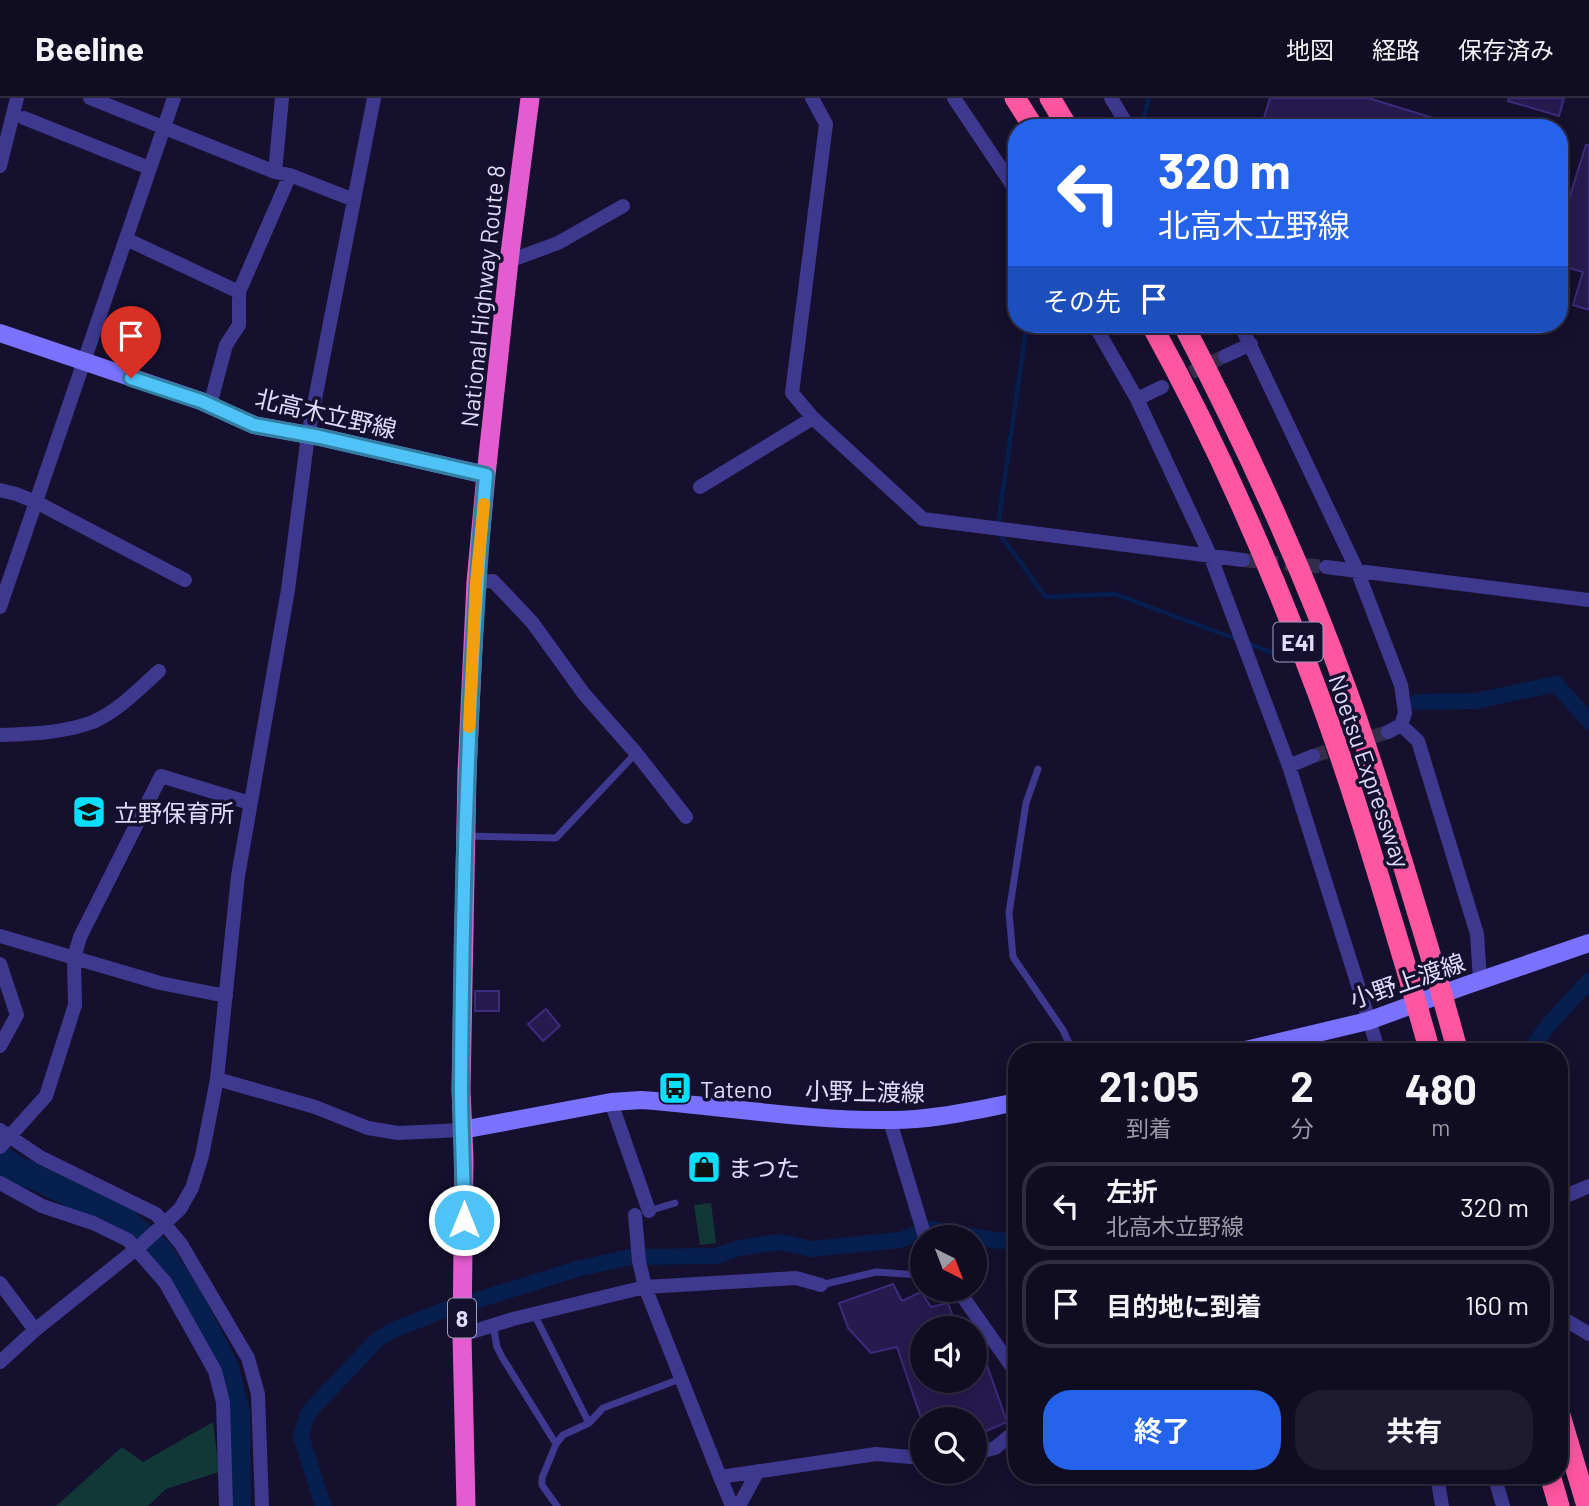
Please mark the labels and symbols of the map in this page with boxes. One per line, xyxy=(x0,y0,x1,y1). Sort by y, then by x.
street label: National Highway Route 8 xyxy=(454,164,510,428)
pin xyxy=(101,306,161,378)
street label: 北高木立野線 xyxy=(253,383,399,443)
road number: E41 xyxy=(1274,622,1322,662)
street label: Noetsu Expressway xyxy=(1323,671,1417,871)
school or university icon: 立野保育所 xyxy=(70,793,108,831)
place label: 立野保育所 xyxy=(114,798,234,827)
street label: 小野上渡線 xyxy=(1346,947,1468,1013)
bus stop icon: Tateno xyxy=(656,1069,694,1107)
place label: Tateno xyxy=(700,1074,772,1103)
street label: 小野上渡線 xyxy=(805,1075,925,1107)
shop icon: まつた xyxy=(685,1148,723,1186)
place label: まつた xyxy=(728,1153,800,1182)
position arrow xyxy=(427,1183,501,1257)
north arrow xyxy=(910,1225,987,1302)
road number: 8 xyxy=(448,1298,476,1338)

